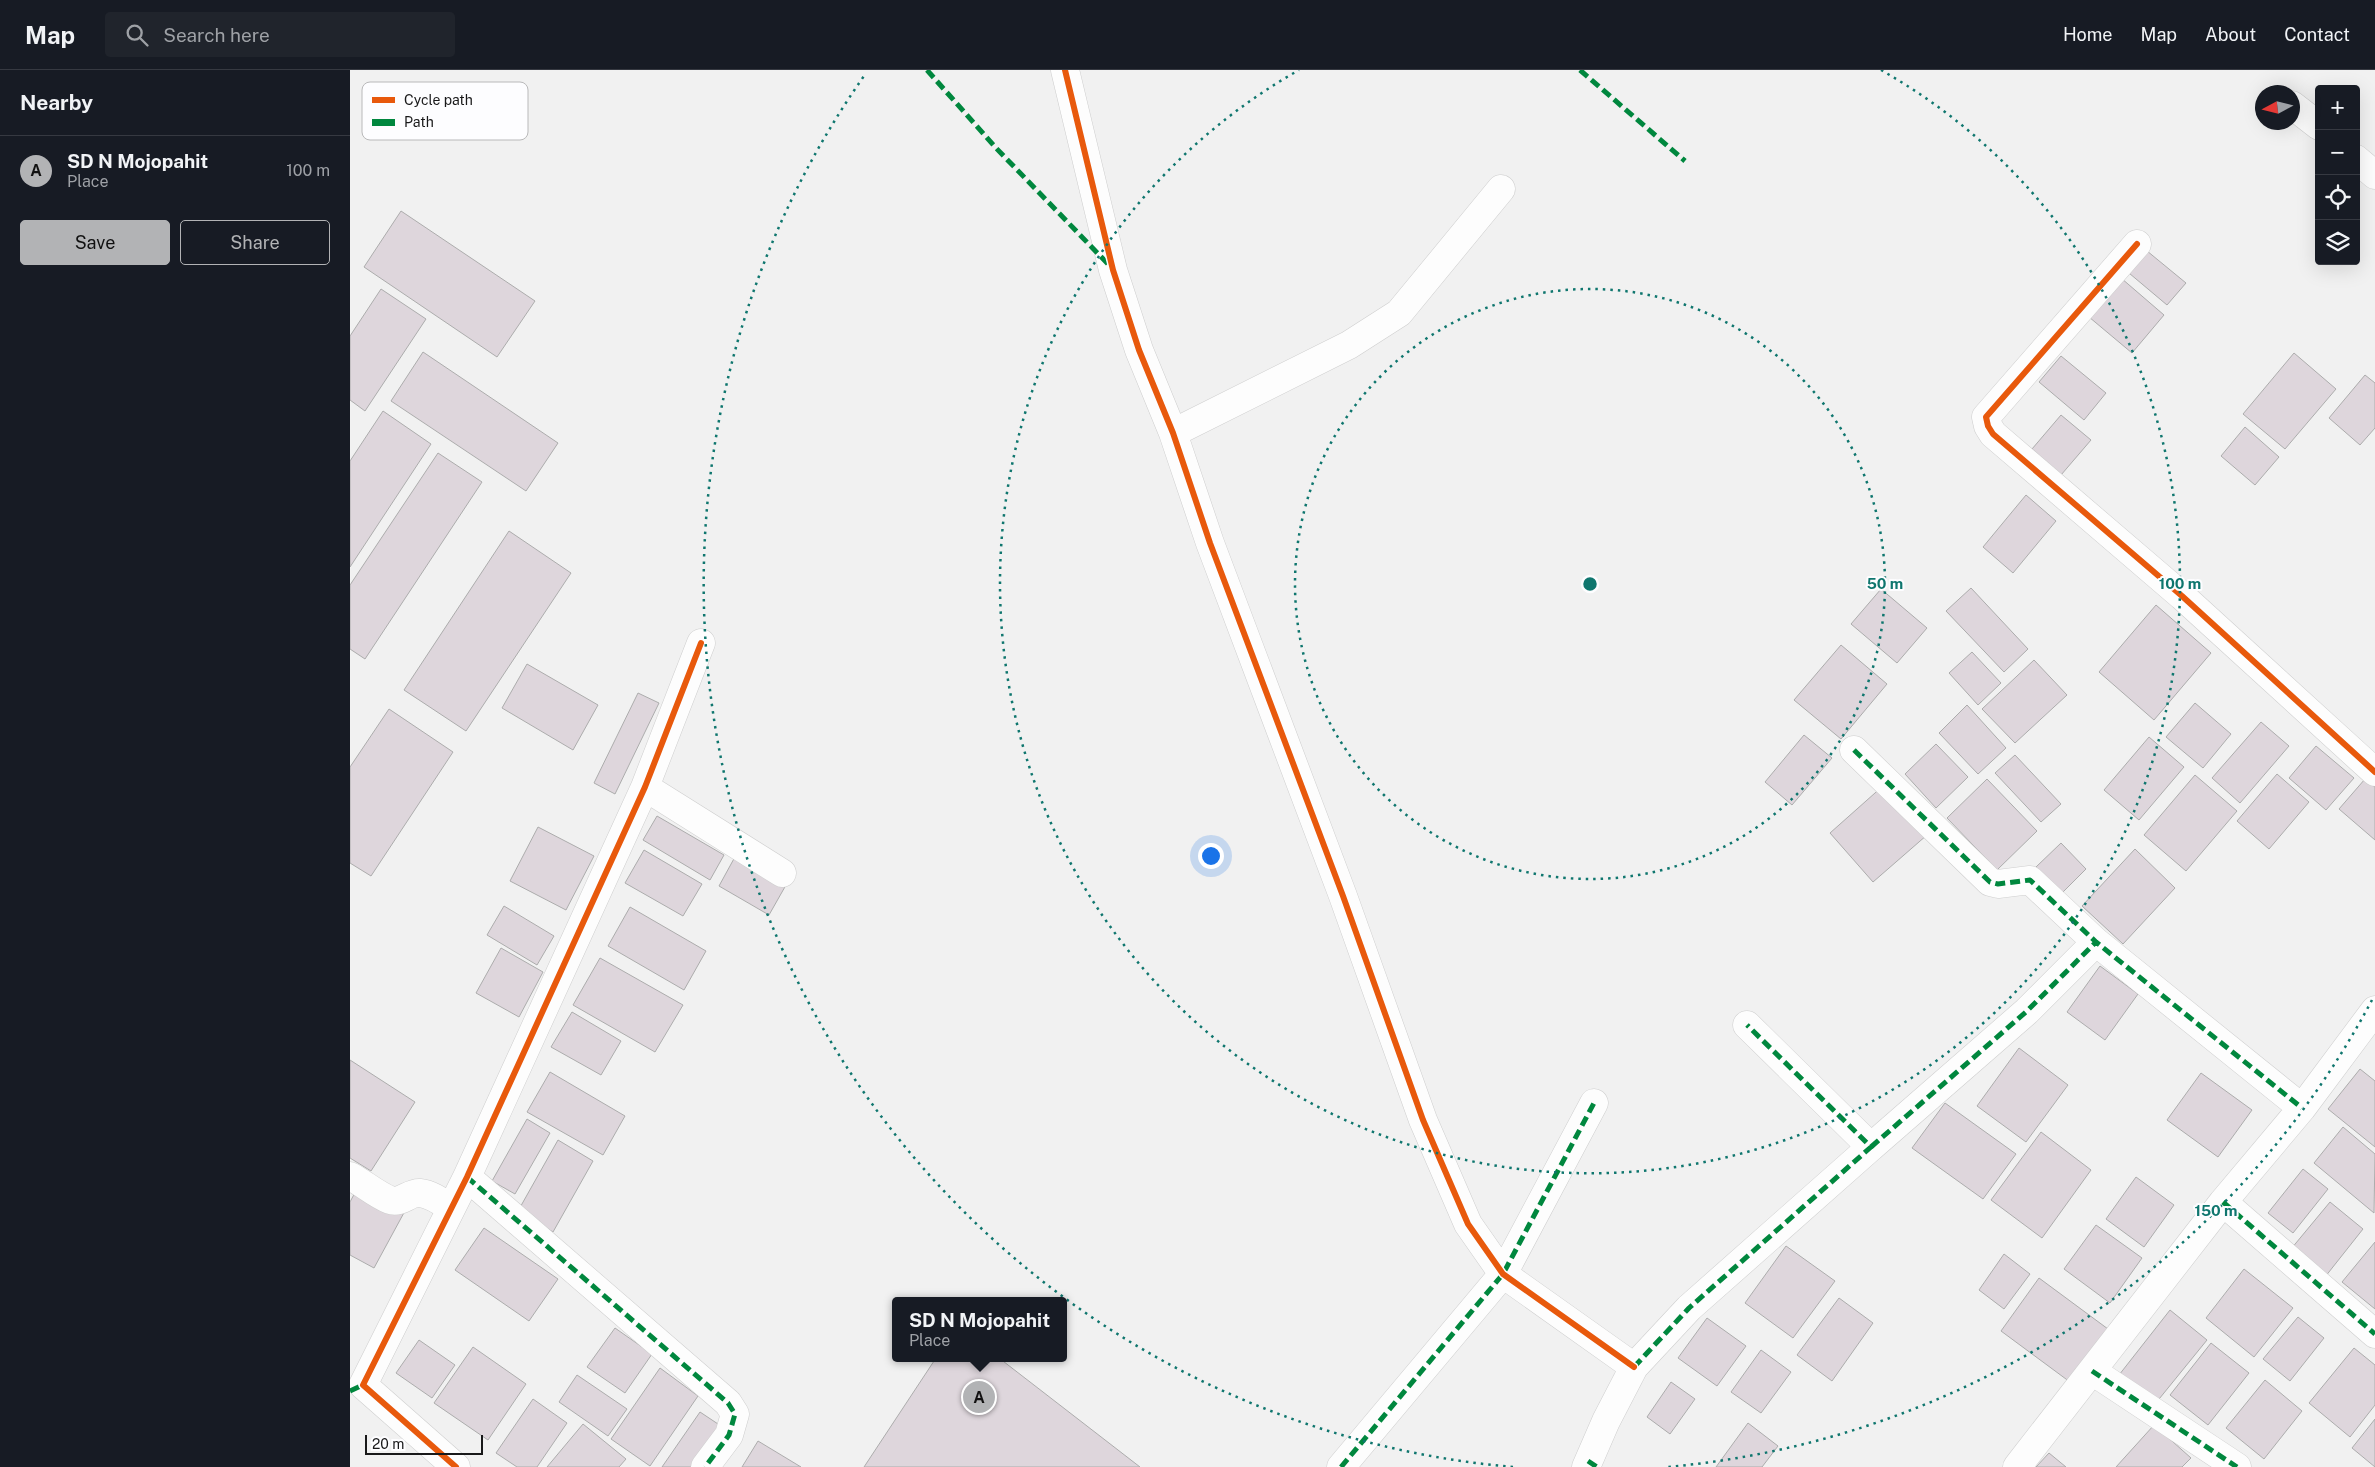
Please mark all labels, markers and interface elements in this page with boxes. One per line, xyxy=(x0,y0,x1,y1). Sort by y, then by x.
search box xyxy=(105,12,455,57)
text: Map xyxy=(25,21,75,49)
icon: search xyxy=(123,21,151,49)
text: Search here xyxy=(163,24,270,46)
text: Home xyxy=(2063,24,2113,45)
text: Map xyxy=(2141,24,2177,45)
text: About xyxy=(2205,24,2256,45)
text: Contact xyxy=(2284,24,2350,45)
legend xyxy=(362,82,528,140)
north arrow xyxy=(2255,85,2300,130)
map controls xyxy=(2315,85,2360,265)
button: + xyxy=(2315,85,2360,130)
text: Nearby xyxy=(20,90,93,115)
text: Cycle path xyxy=(404,92,473,108)
text: Path xyxy=(404,114,434,130)
button: − xyxy=(2315,130,2360,175)
text: SD N Mojopahit xyxy=(67,150,208,172)
text: A xyxy=(30,161,42,180)
text: 100 m xyxy=(286,161,330,180)
text: Place xyxy=(67,172,109,191)
button: locate xyxy=(2315,175,2360,220)
button: Save xyxy=(20,220,170,265)
button: Share xyxy=(180,220,330,265)
button: layers xyxy=(2315,220,2360,265)
centre of rings xyxy=(1581,575,1599,593)
text: 50 m xyxy=(1867,575,1903,592)
text: 100 m xyxy=(2159,575,2201,592)
your location xyxy=(1198,843,1224,869)
text: 150 m xyxy=(2194,1202,2238,1219)
popup xyxy=(892,1297,1067,1362)
text: SD N Mojopahit xyxy=(909,1309,1050,1331)
text: Place xyxy=(909,1331,950,1350)
pin: A xyxy=(963,1378,995,1416)
scale bar xyxy=(365,1432,482,1455)
text: 20 m xyxy=(372,1436,404,1452)

